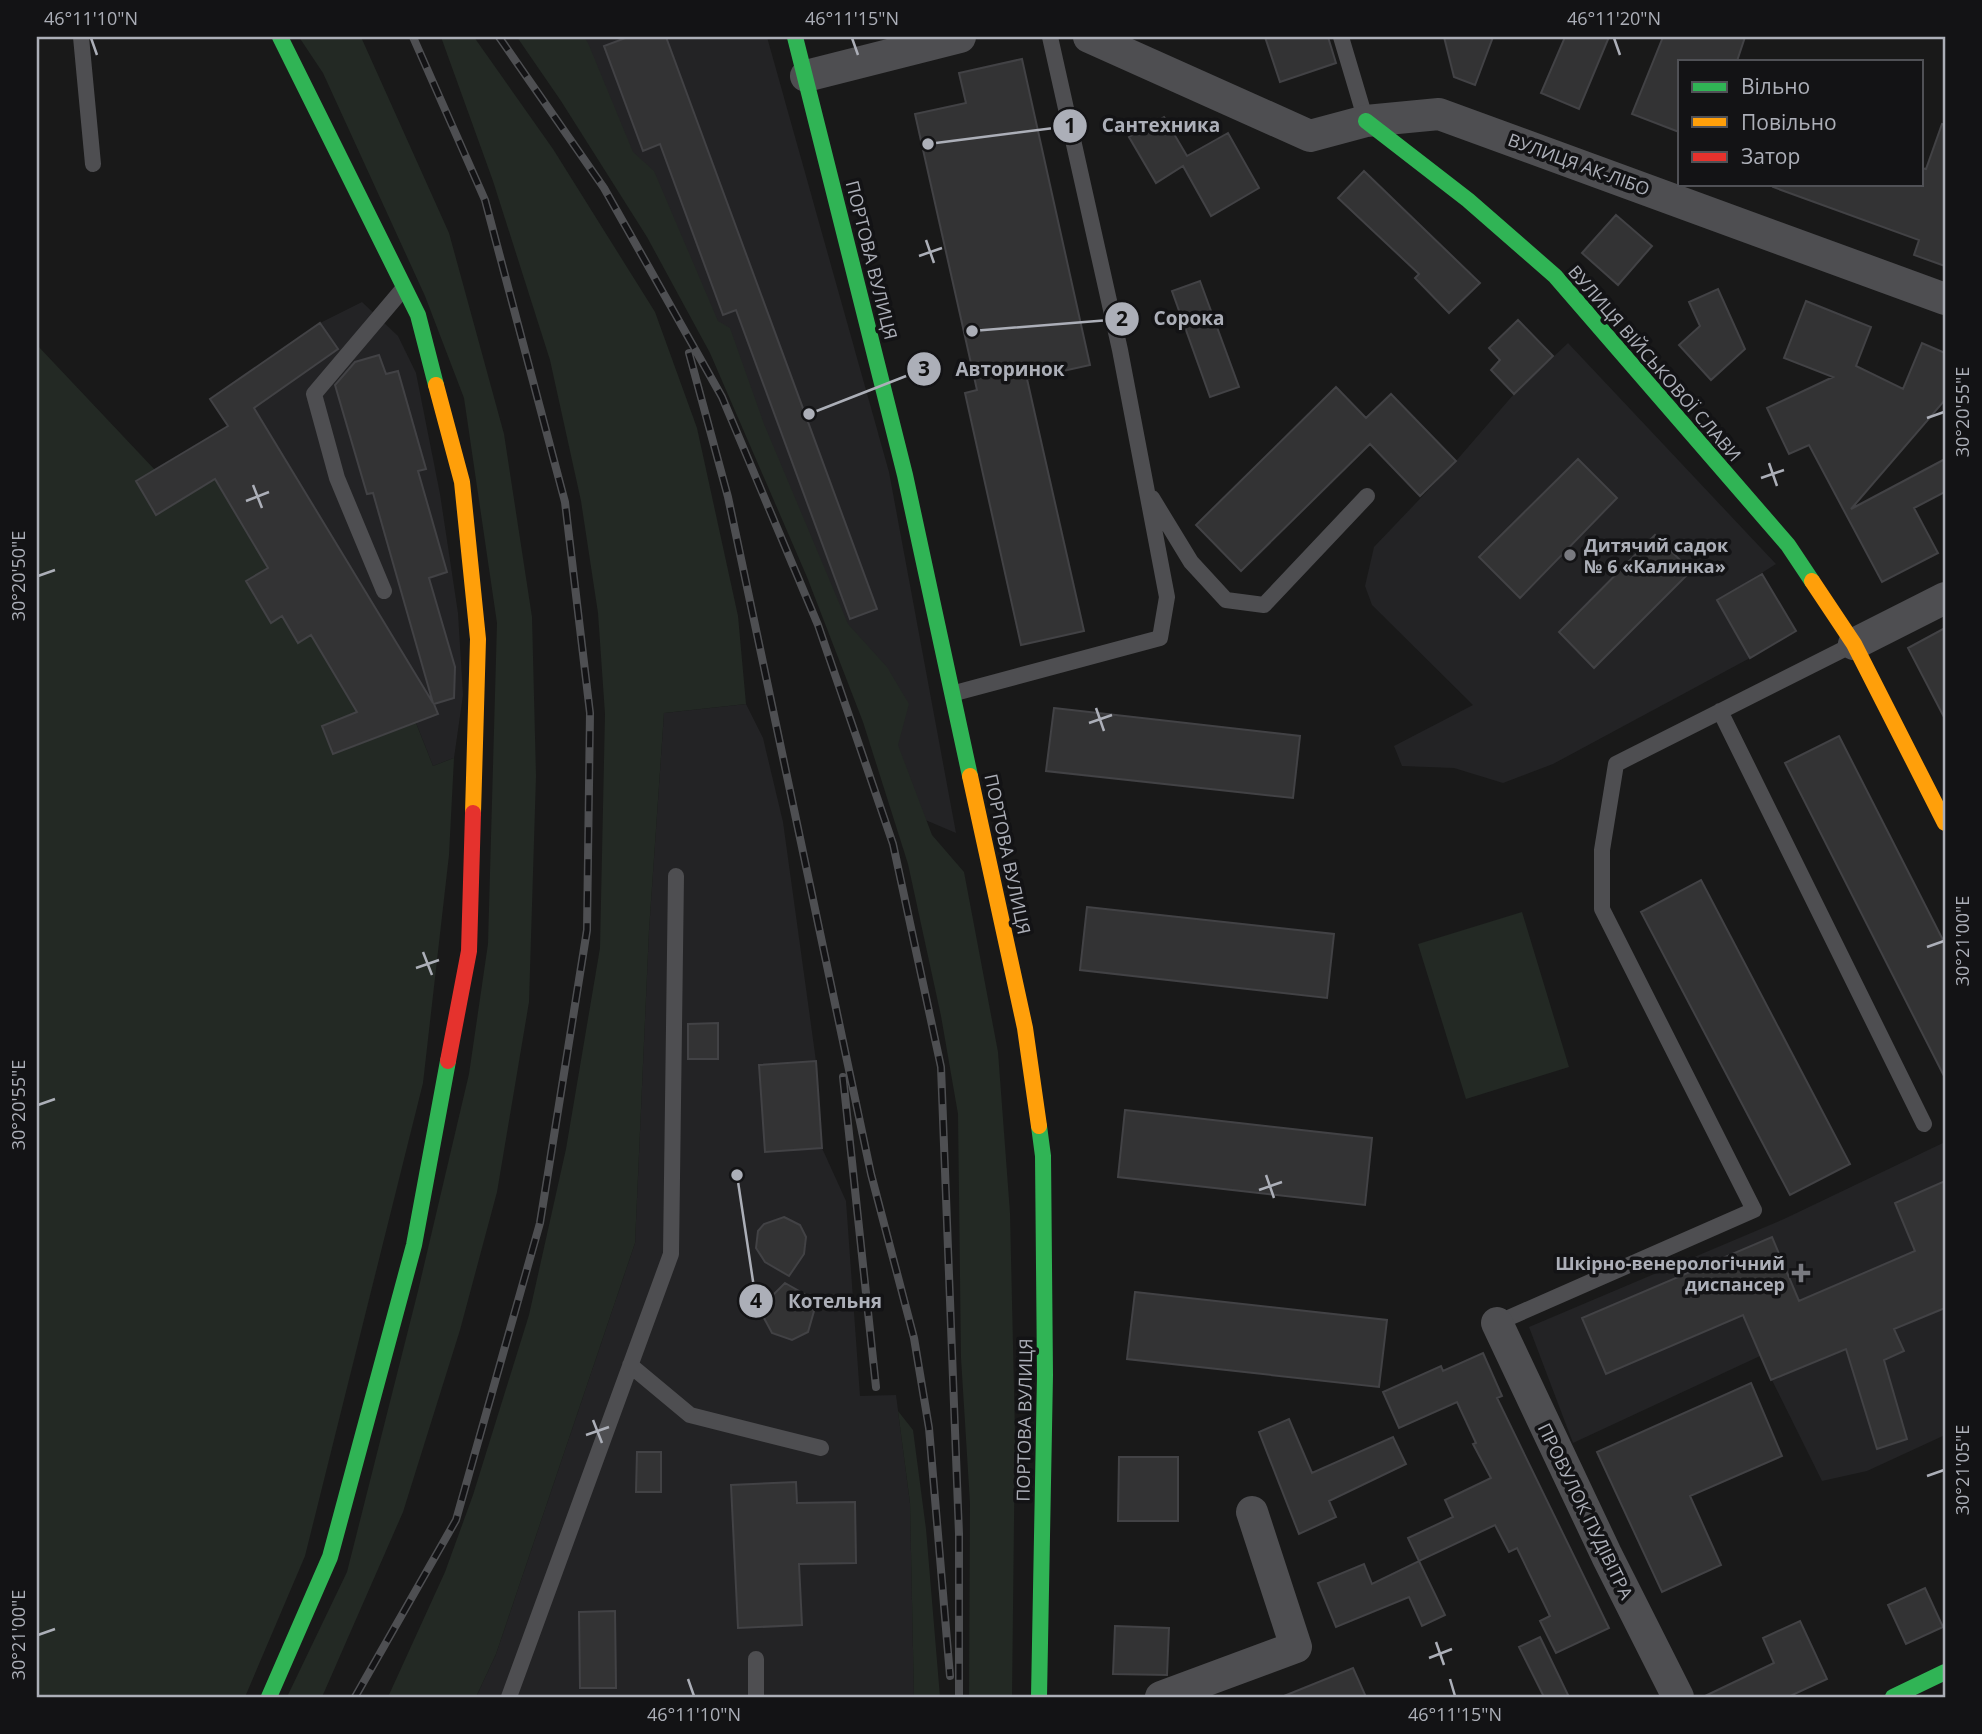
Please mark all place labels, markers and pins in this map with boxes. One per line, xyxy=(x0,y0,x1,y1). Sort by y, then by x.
callout: Сантехника xyxy=(1053,106,1234,146)
callout: Сорока xyxy=(1105,299,1239,339)
callout: Авторинок xyxy=(906,349,1079,389)
place label: Дитячий садок № 6 «Калинка» xyxy=(1584,533,1729,578)
marker: Дитячий садок № 6 «Калинка» xyxy=(1562,547,1578,563)
place label: Шкірно-венерологічний диспансер xyxy=(1555,1251,1785,1296)
marker: Шкірно-венерологічний диспансер xyxy=(1791,1263,1811,1283)
callout: Котельня xyxy=(739,1281,896,1321)

